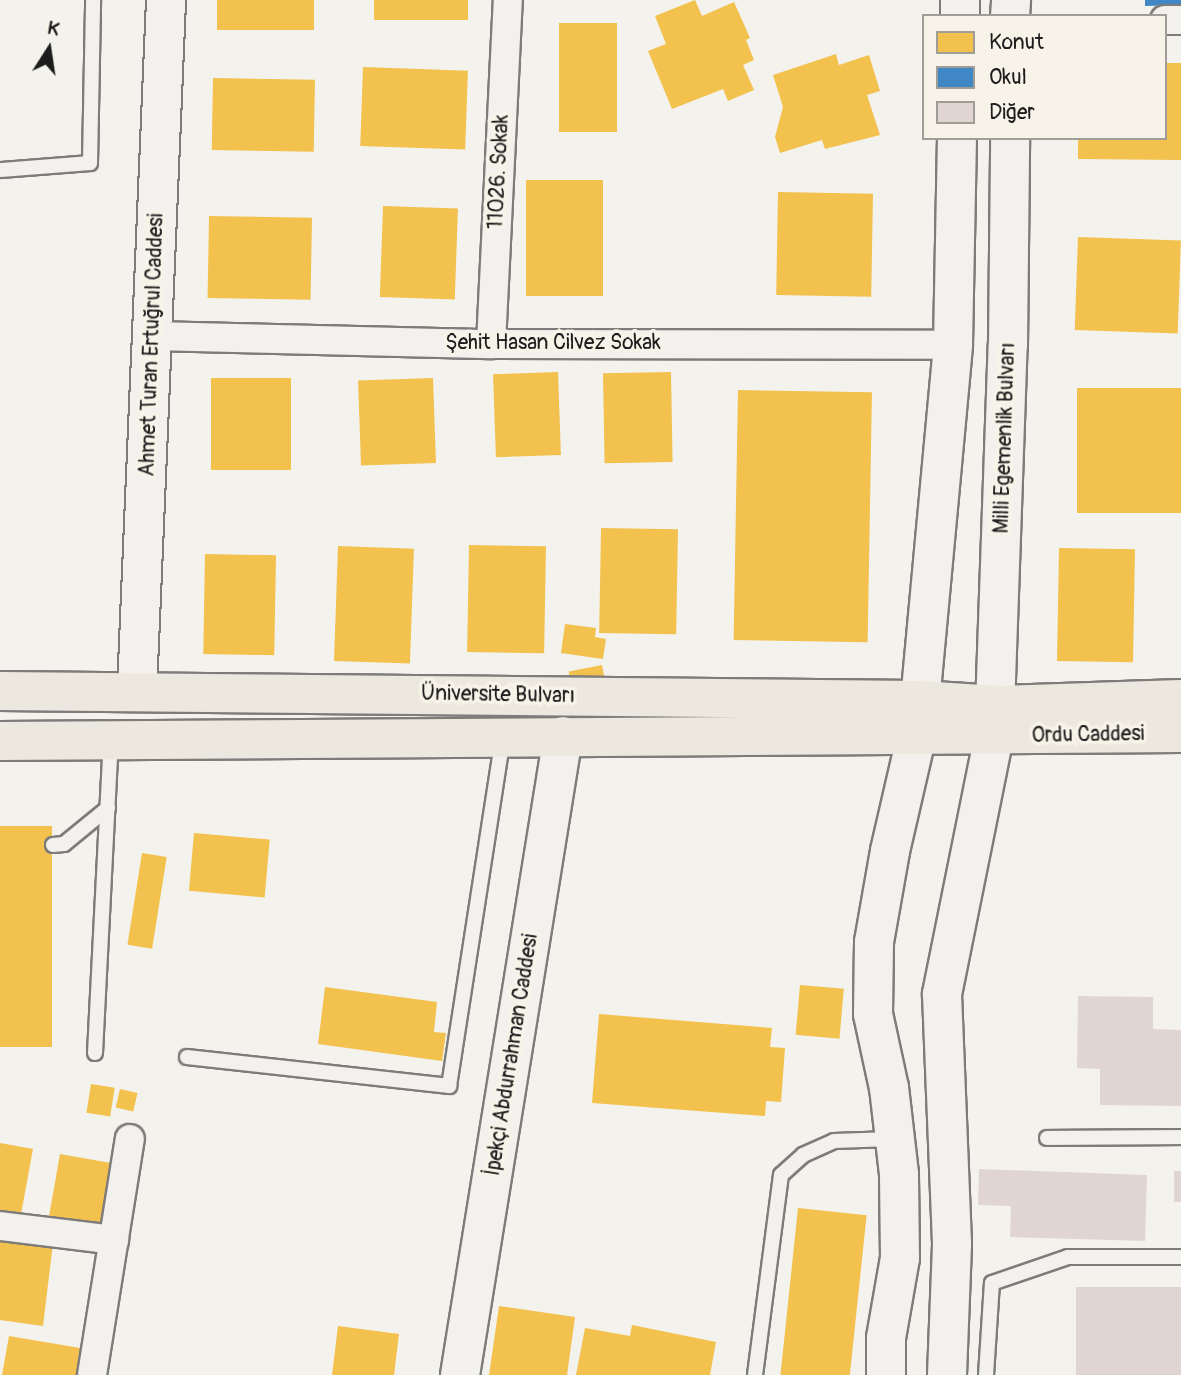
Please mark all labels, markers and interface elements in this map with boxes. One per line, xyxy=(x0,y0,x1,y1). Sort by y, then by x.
north arrow xyxy=(14,14,84,84)
legend xyxy=(922,14,1167,140)
text: K xyxy=(45,16,61,41)
text: Konut xyxy=(989,29,1044,56)
text: Okul xyxy=(989,64,1027,91)
text: Diğer xyxy=(989,99,1035,126)
street label: 11026. Sokak xyxy=(483,114,515,230)
street label: Ahmet Turan Ertuğrul Caddesi xyxy=(135,213,169,477)
street label: Şehit Hasan Cilvez Sokak xyxy=(445,330,661,356)
street label: Milli Egemenlik Bulvarı xyxy=(989,342,1021,534)
street label: Üniversite Bulvarı xyxy=(421,681,575,709)
street label: Ordu Caddesi xyxy=(1031,721,1145,749)
street label: İpekçi Abdurrahman Caddesi xyxy=(480,932,544,1178)

